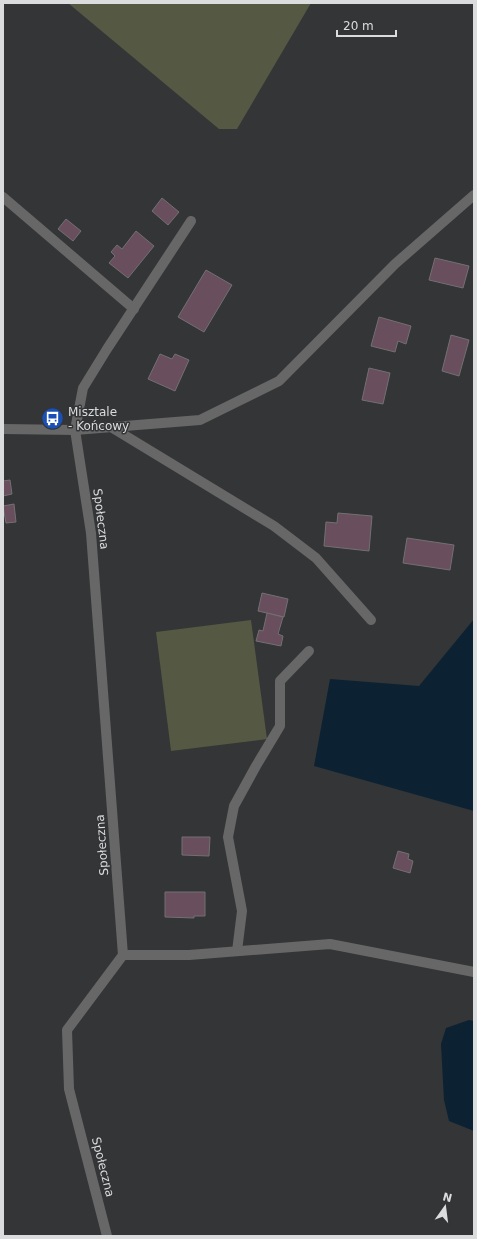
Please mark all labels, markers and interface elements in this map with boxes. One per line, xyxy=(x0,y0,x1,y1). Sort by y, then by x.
scale bar xyxy=(337,12,396,38)
text: 20 m xyxy=(343,19,374,33)
place label: Misztale - Końcowy xyxy=(68,405,129,433)
bus stop icon: Misztale - Końcowy xyxy=(40,406,66,432)
street label: Społeczna xyxy=(90,488,112,550)
street label: Społeczna xyxy=(93,814,111,876)
street label: Społeczna xyxy=(89,1136,117,1198)
north arrow xyxy=(425,1187,465,1227)
text: N xyxy=(441,1190,453,1205)

